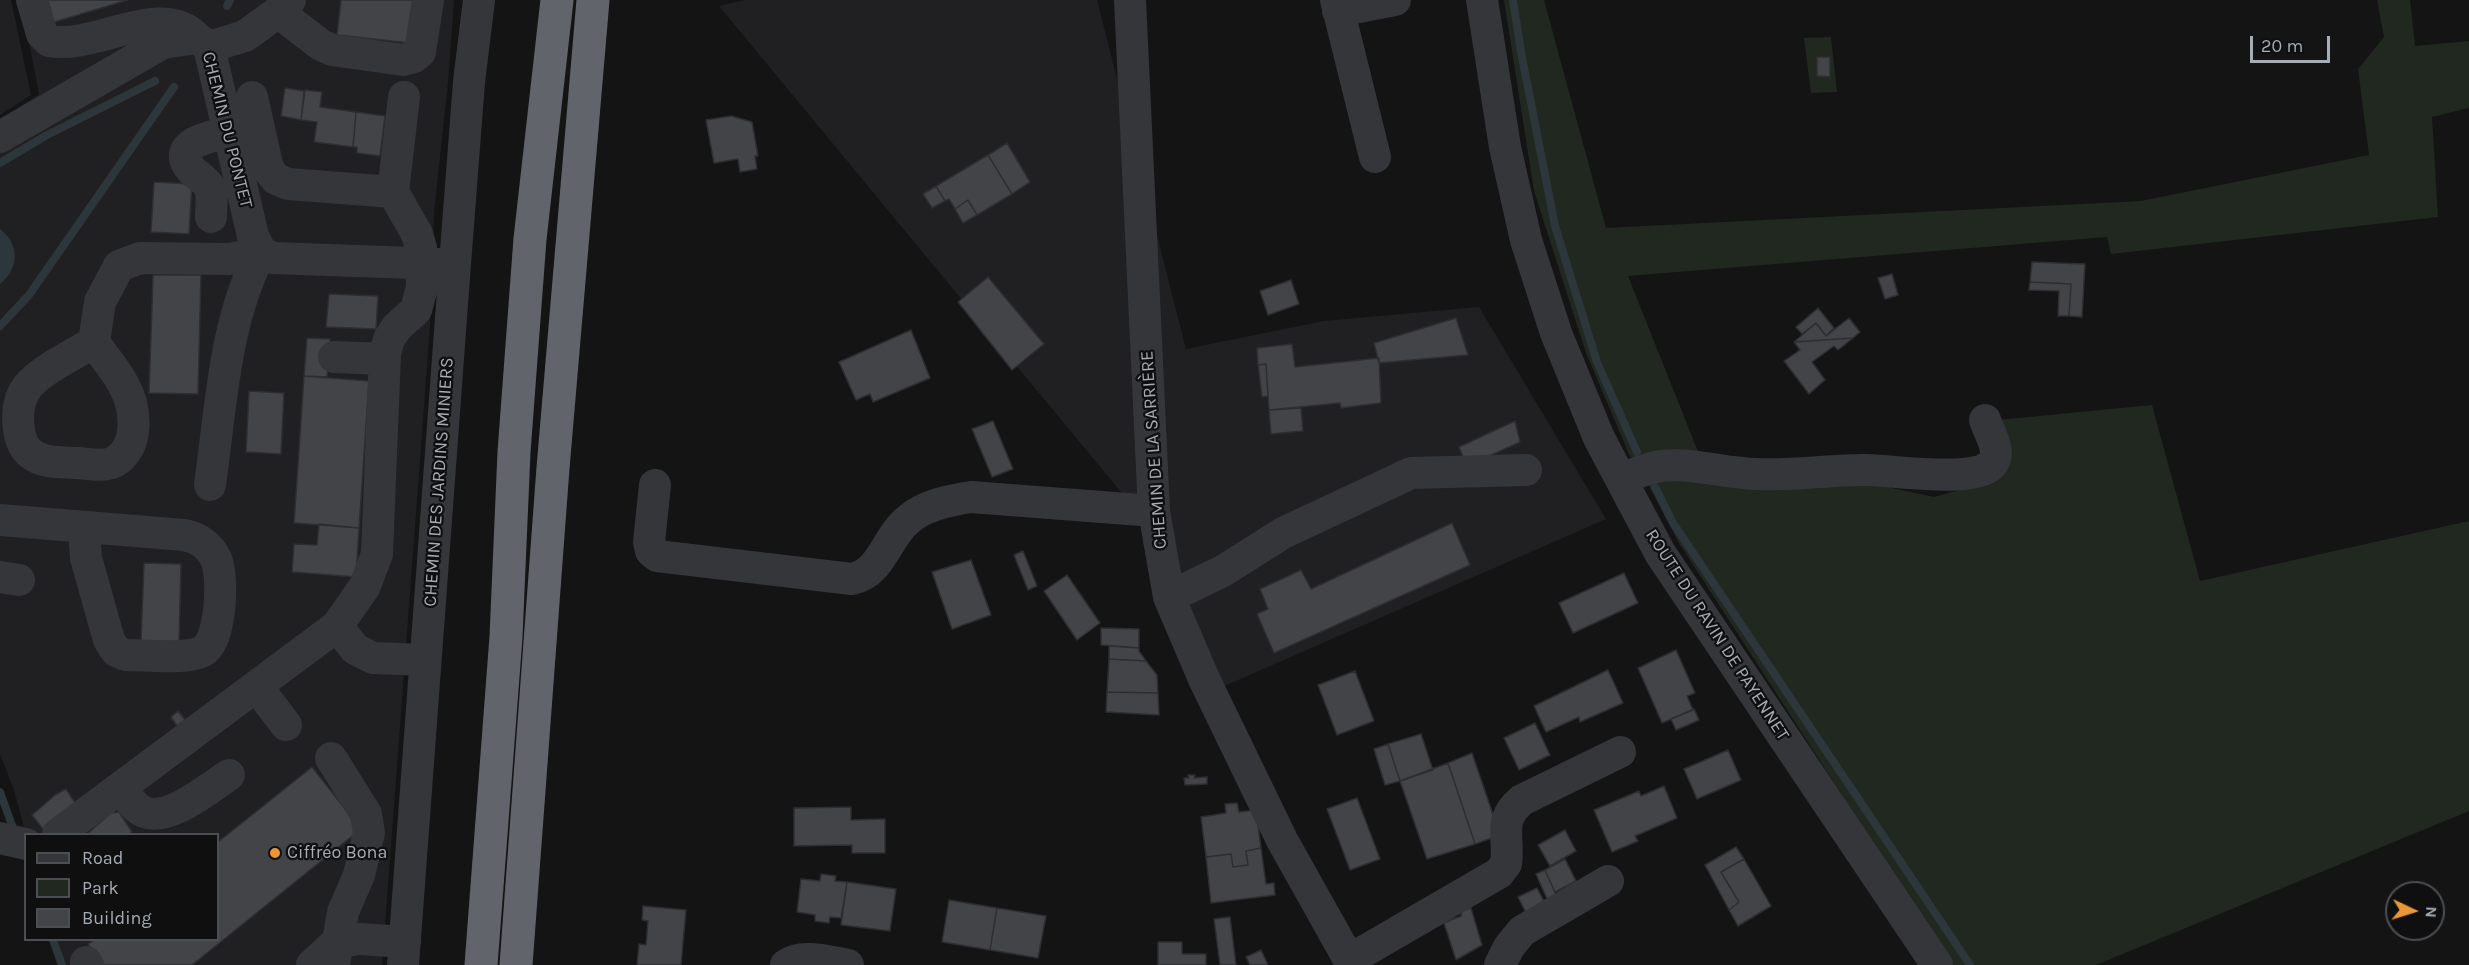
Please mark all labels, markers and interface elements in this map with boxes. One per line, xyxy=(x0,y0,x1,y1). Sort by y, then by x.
scale bar xyxy=(2253,24,2332,62)
text: 20 m xyxy=(2261,35,2303,57)
street label: CHEMIN DU PONTET xyxy=(197,50,257,210)
street label: CHEMIN DE LA SARRIÈRE xyxy=(1136,350,1172,550)
street label: CHEMIN DES JARDINS MINIERS xyxy=(420,357,458,607)
street label: ROUTE DU RAVIN DE PAYENNET xyxy=(1641,525,1793,745)
legend xyxy=(24,833,219,941)
place label: Ciffréo Bona xyxy=(287,842,387,864)
marker: Ciffréo Bona xyxy=(268,846,282,860)
text: Road xyxy=(82,847,123,869)
text: Park xyxy=(82,877,119,899)
north arrow xyxy=(2385,881,2445,941)
text: N xyxy=(2422,906,2441,919)
text: Building xyxy=(82,907,152,929)

